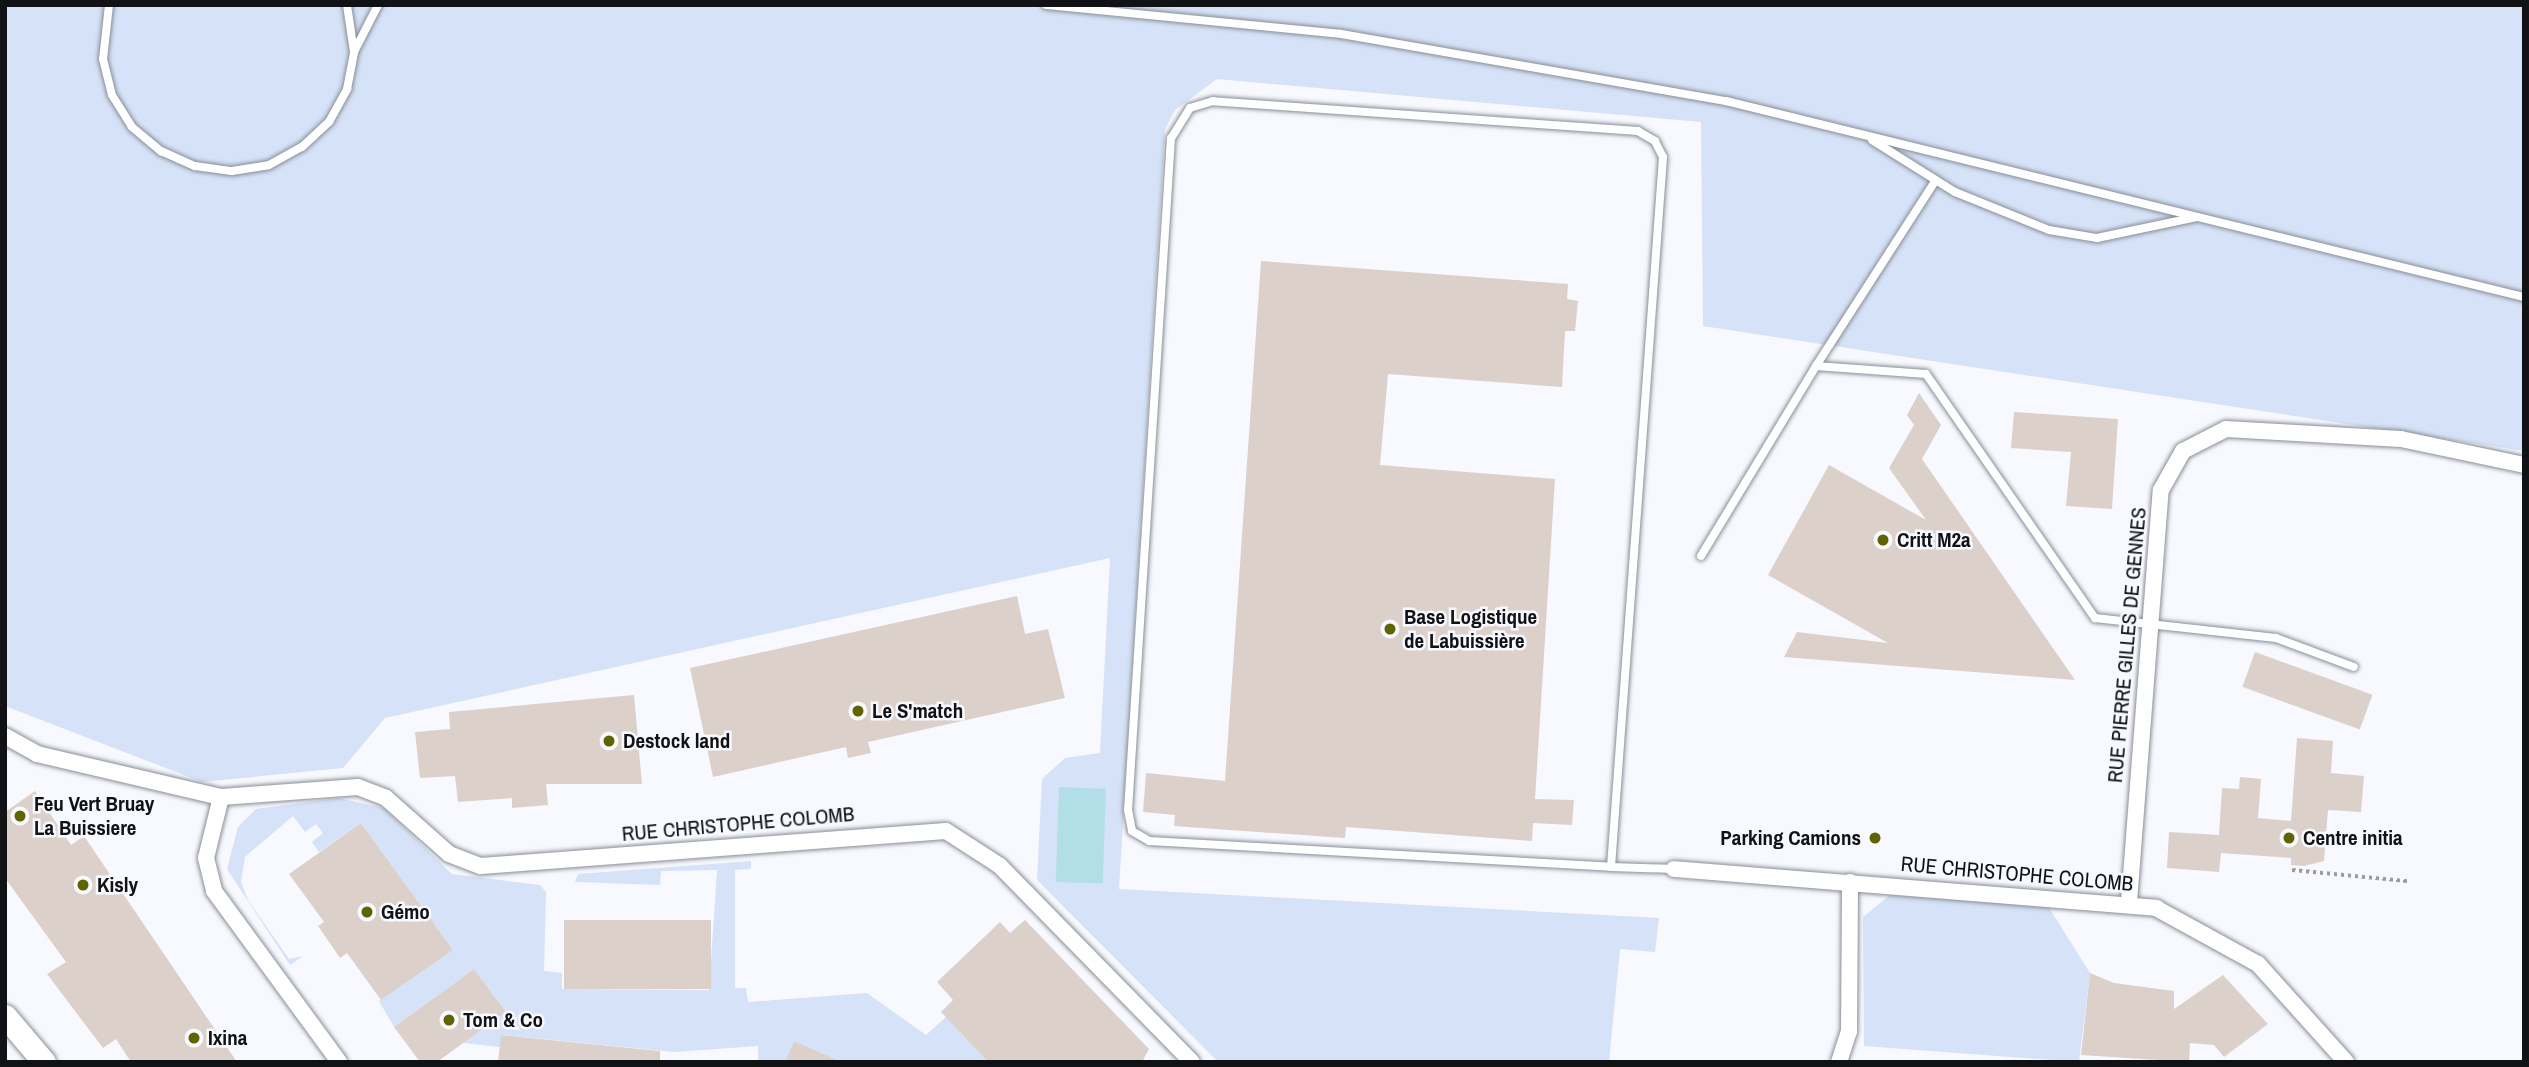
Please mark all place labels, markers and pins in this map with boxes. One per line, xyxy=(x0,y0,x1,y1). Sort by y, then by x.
place label: Critt M2a xyxy=(1897,527,1971,553)
marker: Critt M2a xyxy=(1875,532,1891,548)
place label: Base Logistique de Labuissière xyxy=(1404,604,1537,654)
marker: Base Logistique de Labuissière xyxy=(1382,621,1398,637)
place label: Le S'match xyxy=(872,698,963,724)
marker: Le S'match xyxy=(850,703,866,719)
place label: Destock land xyxy=(623,728,730,754)
marker: Destock land xyxy=(601,733,617,749)
place label: Feu Vert Bruay La Buissiere xyxy=(34,791,154,841)
marker: Feu Vert Bruay La Buissiere xyxy=(12,808,28,824)
place label: Parking Camions xyxy=(1720,825,1861,851)
place label: Centre initia xyxy=(2303,825,2403,851)
marker: Parking Camions xyxy=(1867,830,1883,846)
marker: Centre initia xyxy=(2281,830,2297,846)
place label: Kisly xyxy=(97,872,138,898)
marker: Kisly xyxy=(75,877,91,893)
place label: Gémo xyxy=(381,899,430,925)
marker: Gémo xyxy=(359,904,375,920)
place label: Tom & Co xyxy=(463,1007,543,1033)
marker: Tom & Co xyxy=(441,1012,457,1028)
place label: Ixina xyxy=(208,1025,247,1051)
marker: Ixina xyxy=(186,1030,202,1046)

